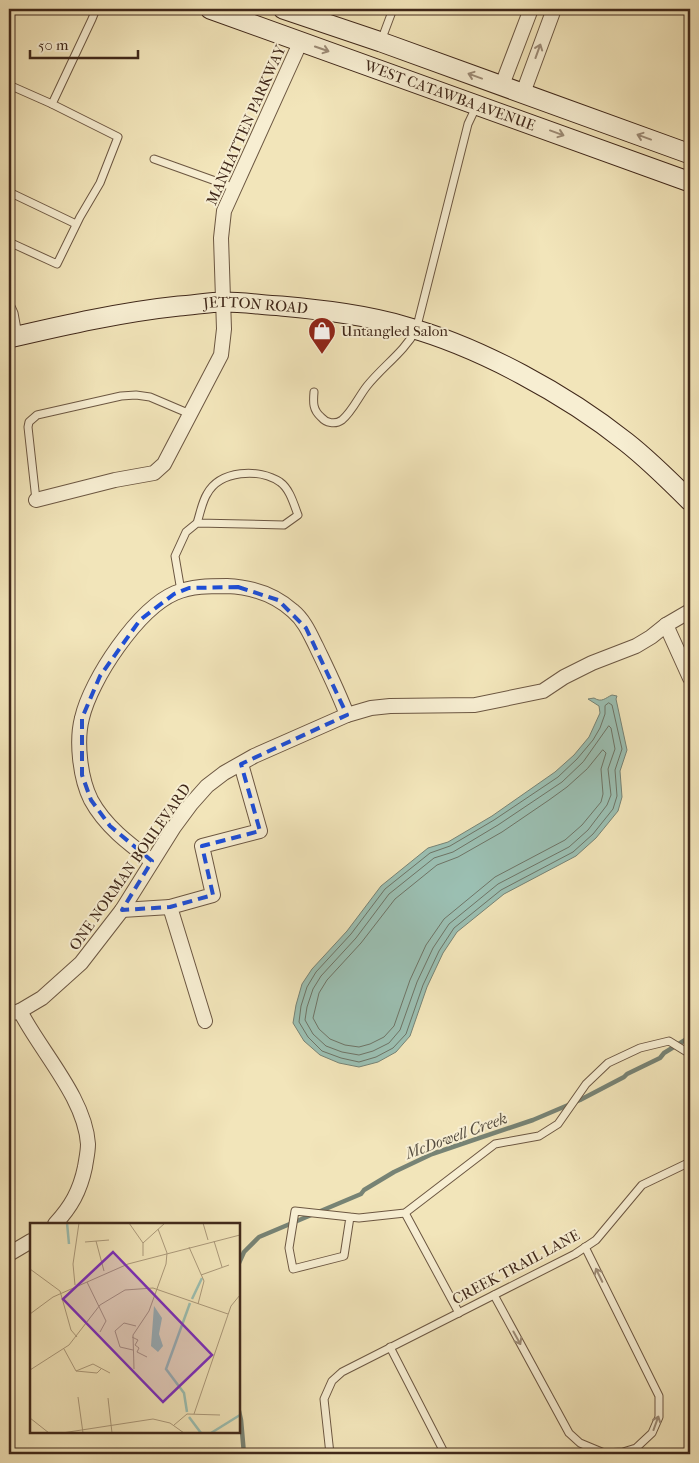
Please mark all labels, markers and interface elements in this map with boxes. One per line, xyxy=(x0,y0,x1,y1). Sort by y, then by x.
scale bar xyxy=(30,28,138,60)
text: 50 m xyxy=(38,36,69,54)
street label: MANHATTEN PARKWAY xyxy=(203,41,290,208)
one-way arrow xyxy=(534,44,543,59)
one-way arrow xyxy=(314,45,329,54)
street label: WEST CATAWBA AVENUE xyxy=(361,56,538,135)
one-way arrow xyxy=(468,71,484,80)
one-way arrow xyxy=(549,129,565,138)
one-way arrow xyxy=(637,132,653,141)
street label: JETTON ROAD xyxy=(201,293,309,318)
shop icon: Untangled Salon xyxy=(307,316,337,355)
place label: Untangled Salon xyxy=(341,322,448,340)
street label: ONE NORMAN BOULEVARD xyxy=(65,780,195,954)
water label: McDowell Creek xyxy=(402,1108,510,1163)
inset map xyxy=(30,1223,240,1433)
street label: CREEK TRAIL LANE xyxy=(449,1226,583,1308)
one-way arrow xyxy=(594,1268,603,1283)
one-way arrow xyxy=(513,1330,522,1345)
one-way arrow xyxy=(652,1415,661,1431)

